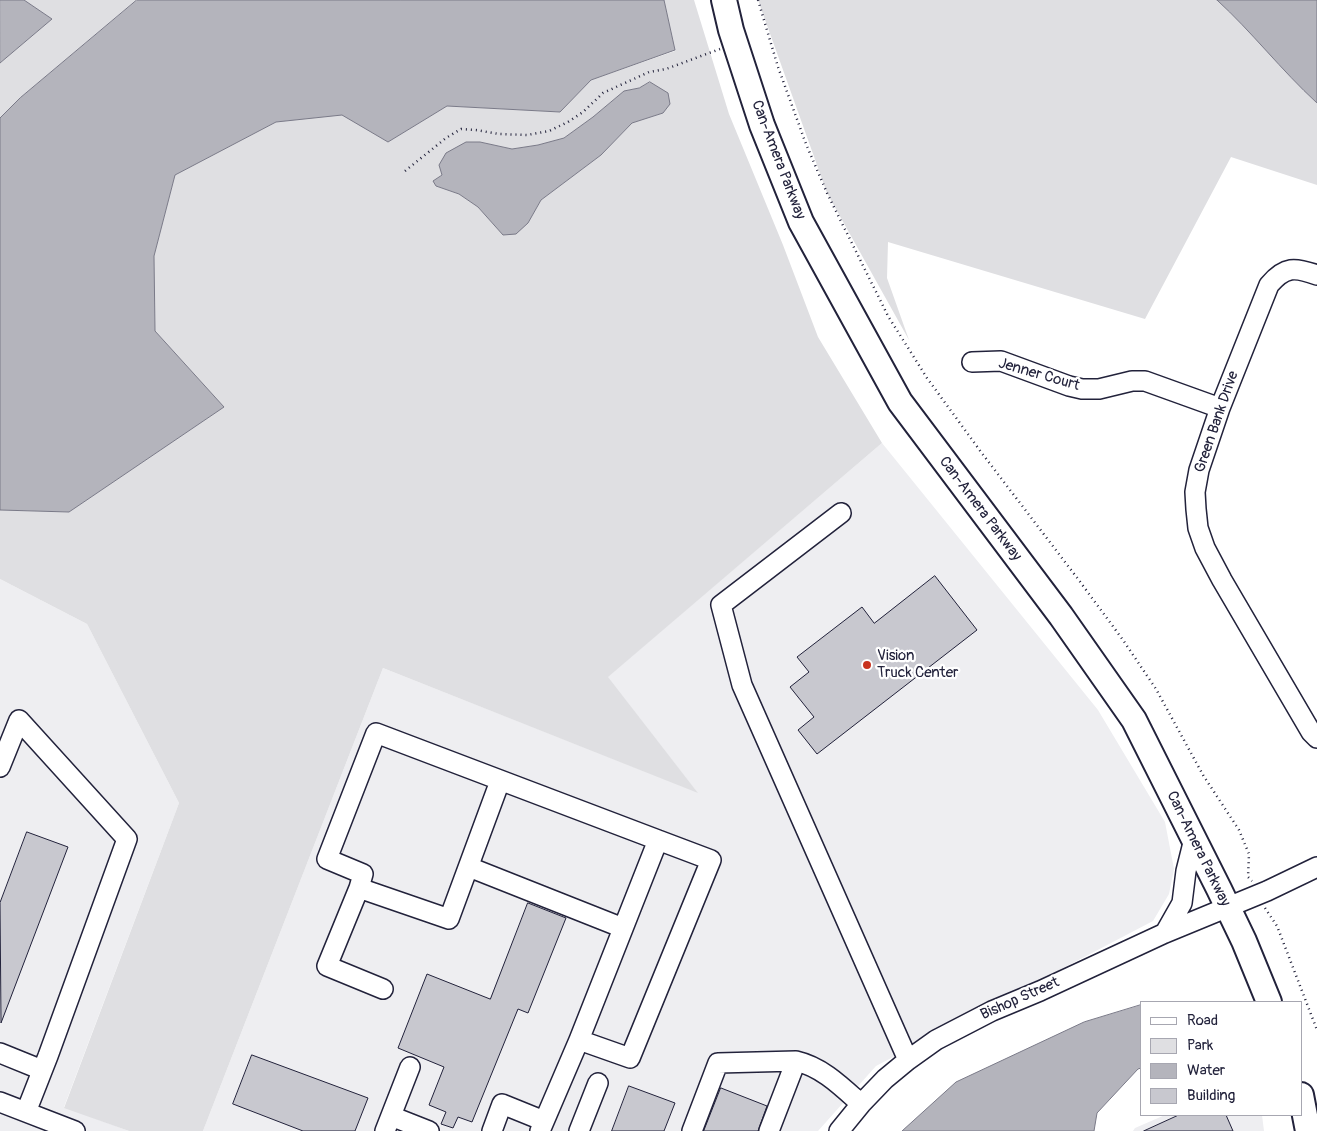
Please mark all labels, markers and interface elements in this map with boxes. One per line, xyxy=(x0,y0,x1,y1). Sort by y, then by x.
street label: Can-Amera Parkway xyxy=(747,98,809,222)
street label: Jenner Court xyxy=(996,355,1082,395)
street label: Green Bank Drive xyxy=(1191,369,1243,475)
street label: Can-Amera Parkway xyxy=(935,453,1025,565)
place label: Vision Truck Center xyxy=(877,647,958,682)
marker: Vision Truck Center xyxy=(861,659,873,671)
street label: Can-Amera Parkway xyxy=(1162,788,1234,910)
street label: Bishop Street xyxy=(978,974,1062,1024)
legend xyxy=(1140,1001,1302,1116)
text: Road xyxy=(1187,1011,1218,1030)
text: Park xyxy=(1187,1036,1213,1055)
text: Water xyxy=(1187,1061,1225,1080)
text: Building xyxy=(1187,1086,1235,1105)

